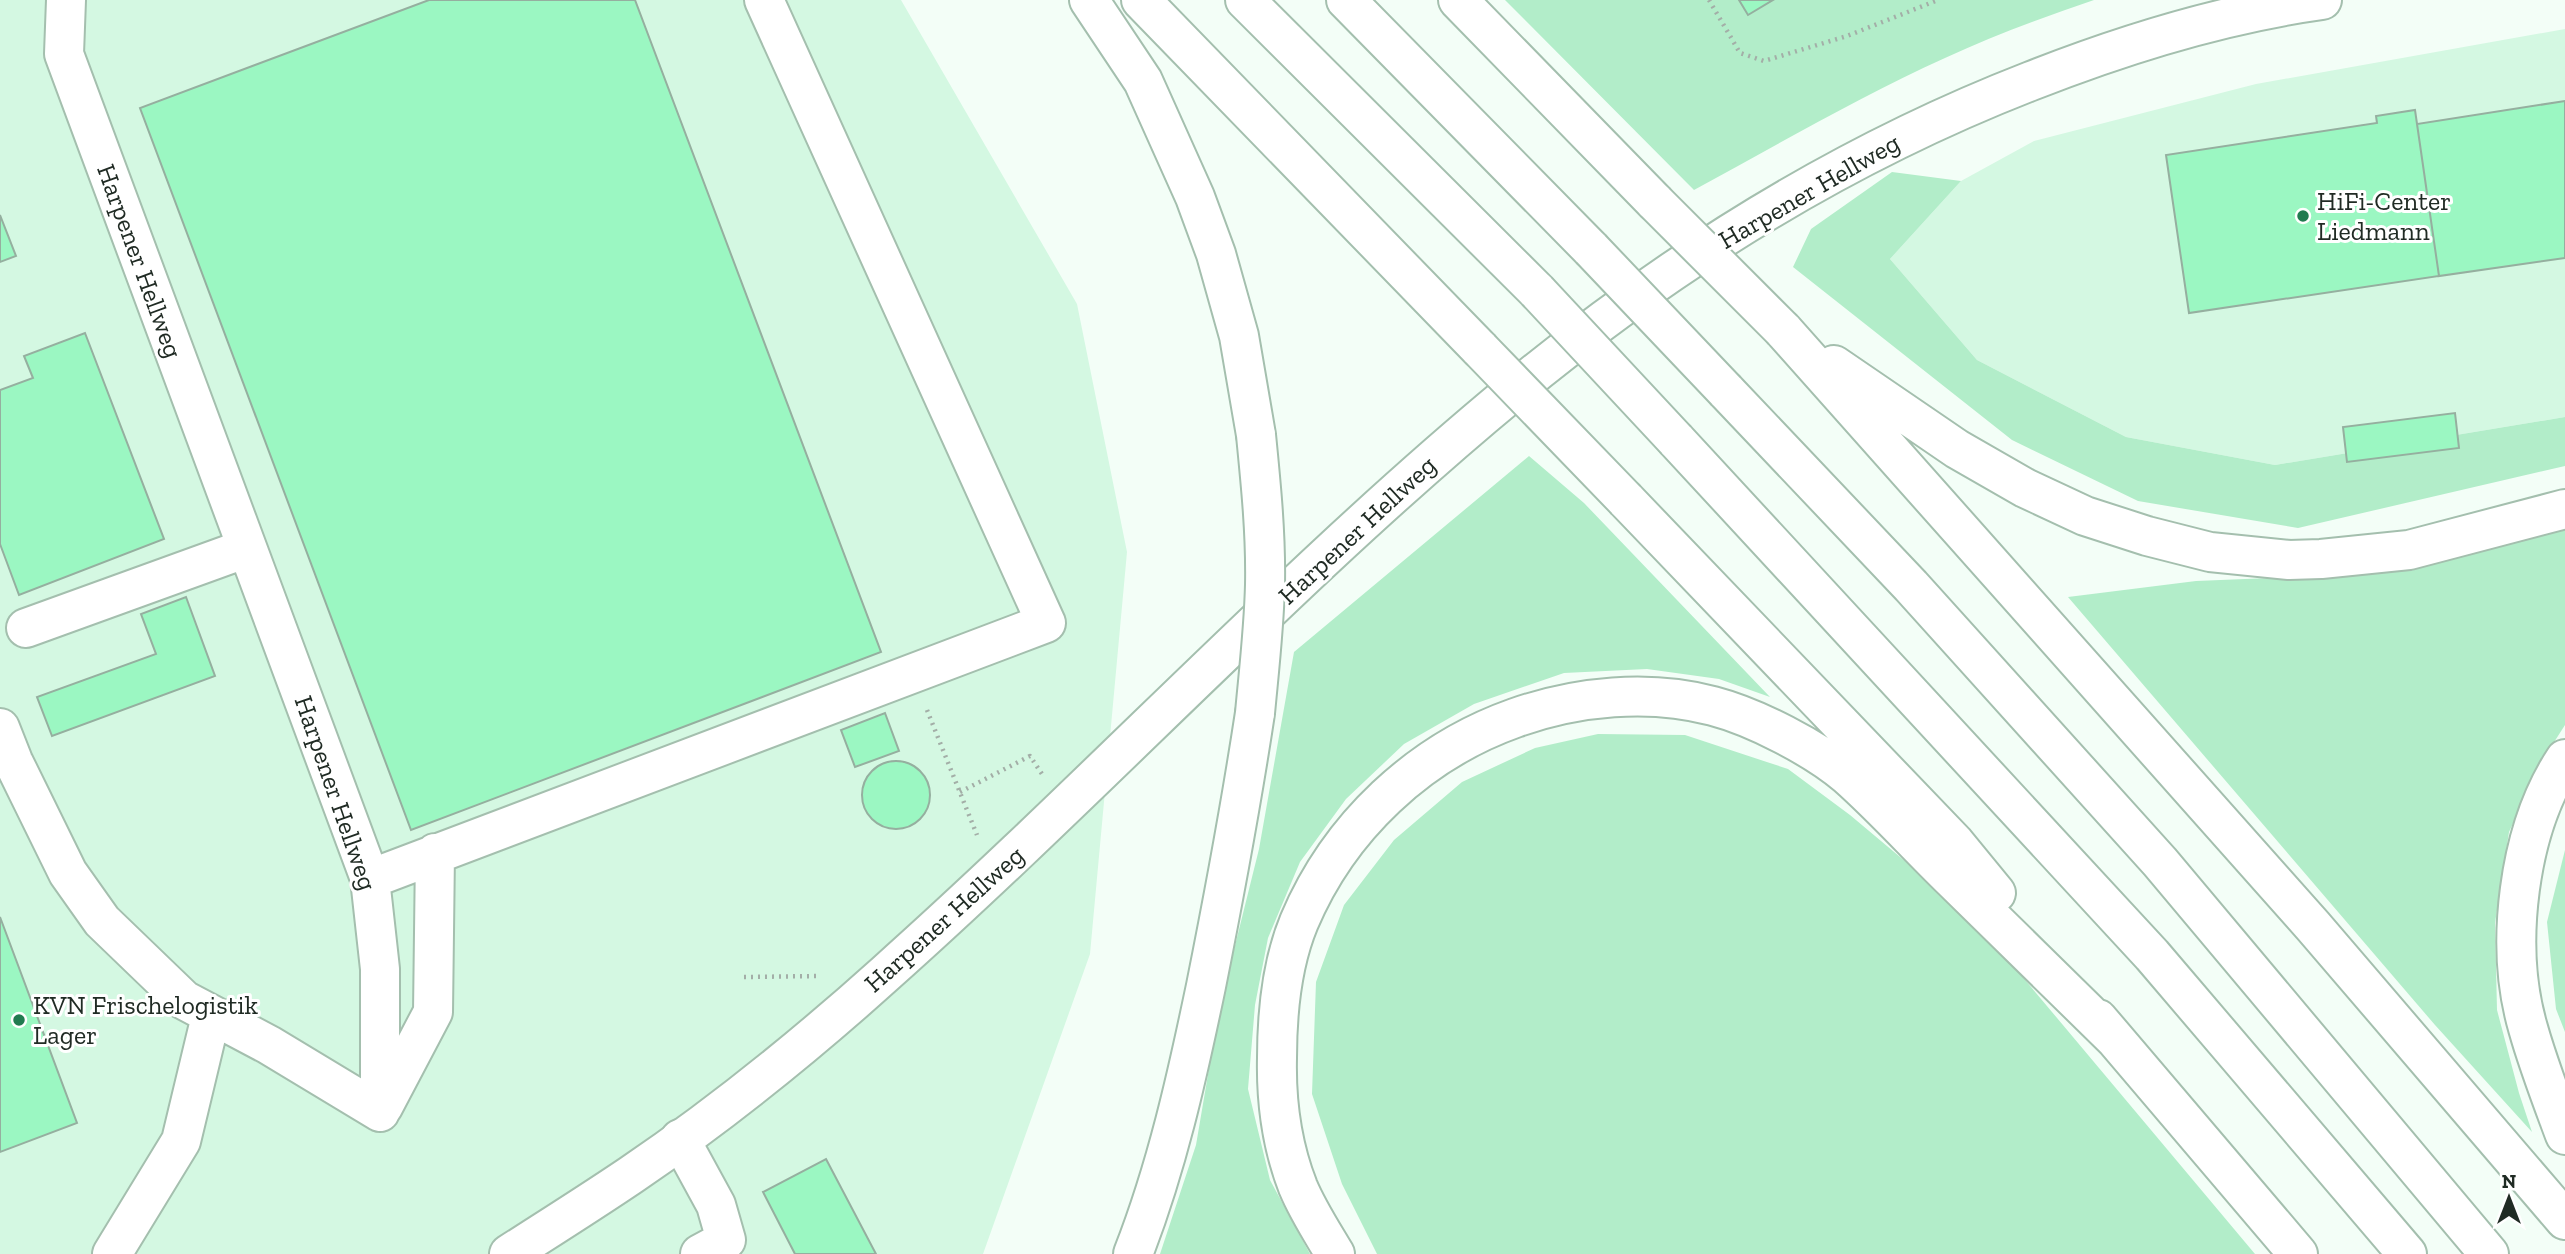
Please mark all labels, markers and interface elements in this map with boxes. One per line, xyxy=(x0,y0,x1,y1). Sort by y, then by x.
street label: Harpener Hellweg xyxy=(1713,126,1905,256)
street label: Harpener Hellweg xyxy=(90,160,190,362)
place label: HiFi-Center Liedmann xyxy=(2317,185,2451,247)
marker: HiFi-Center Liedmann xyxy=(2295,208,2311,224)
street label: Harpener Hellweg xyxy=(1272,449,1442,611)
street label: Harpener Hellweg xyxy=(288,691,384,895)
street label: Harpener Hellweg xyxy=(858,839,1030,999)
place label: KVN Frischelogistik Lager xyxy=(33,989,259,1051)
marker: KVN Frischelogistik Lager xyxy=(11,1012,27,1028)
north arrow xyxy=(2474,1163,2544,1233)
text: N xyxy=(2502,1170,2516,1193)

